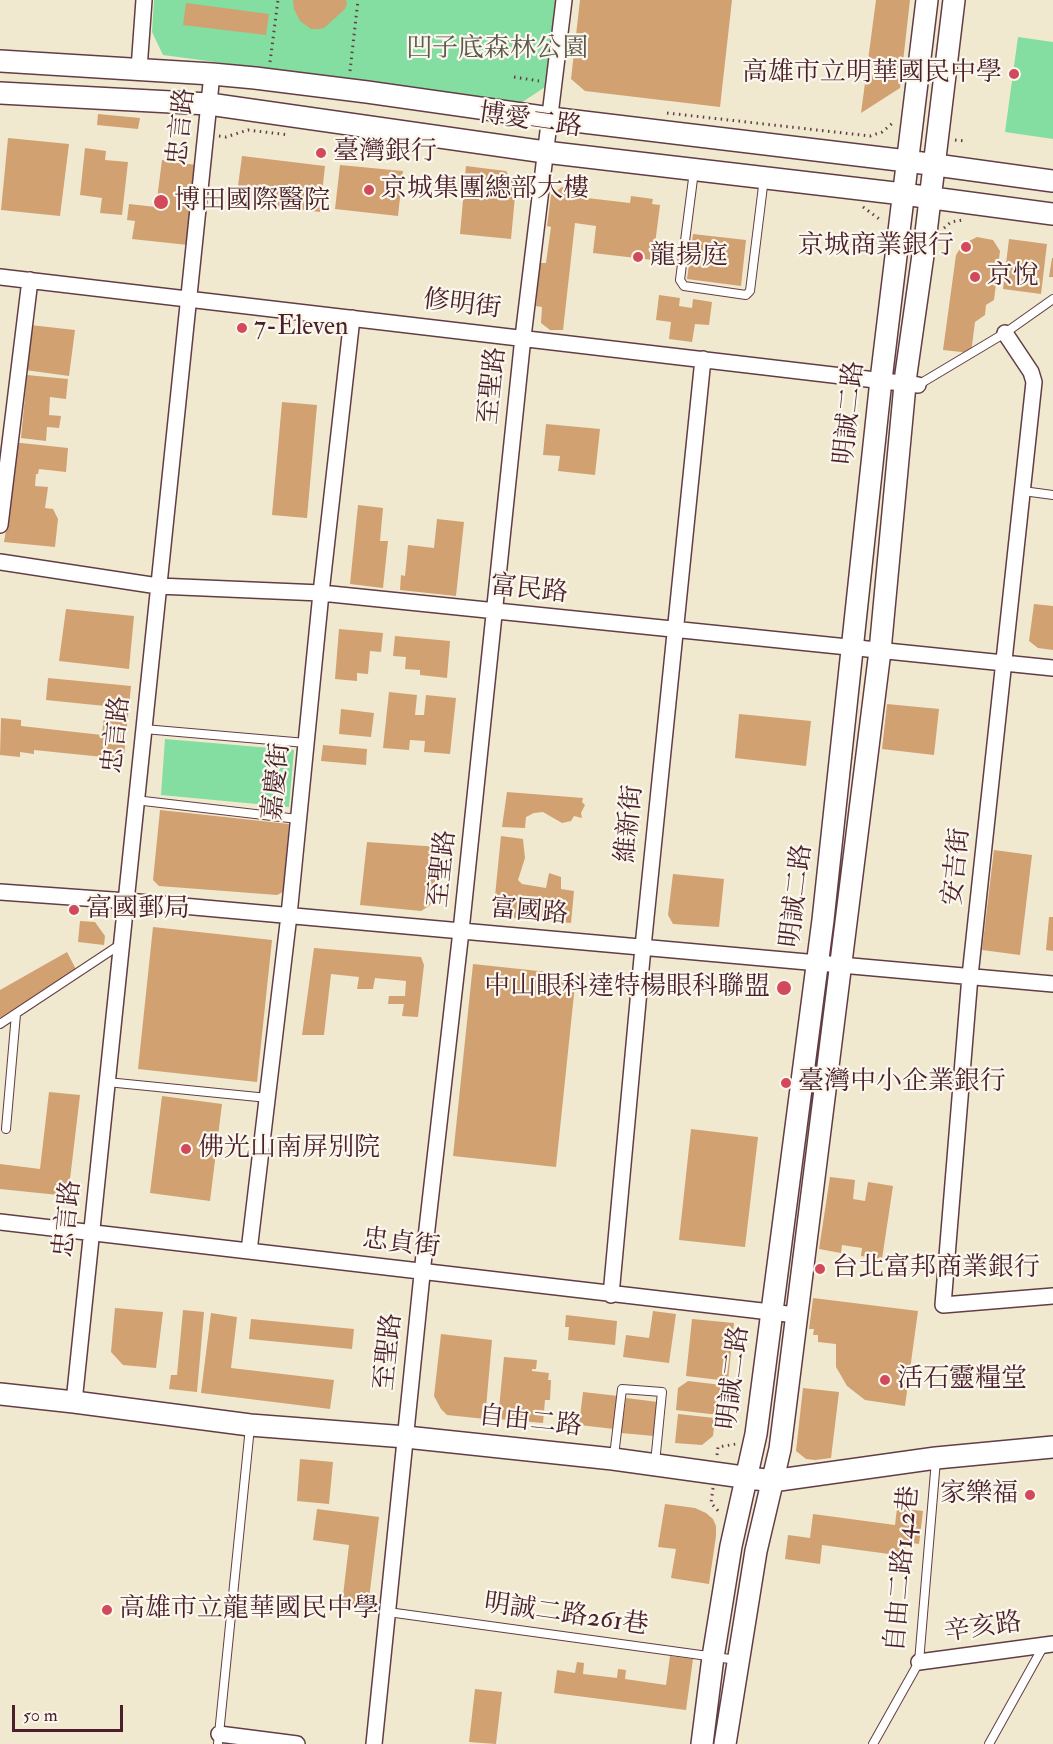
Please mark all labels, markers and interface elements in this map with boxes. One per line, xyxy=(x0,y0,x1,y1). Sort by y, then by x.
park label: 凹子底森林公園 xyxy=(406,34,588,66)
place label: 高雄市立明華國民中學 xyxy=(742,58,1002,90)
marker: 高雄市立明華國民中學 xyxy=(1007,67,1021,81)
street label: 忠言路 xyxy=(163,87,203,167)
street label: 博愛二路 xyxy=(476,99,584,145)
place label: 臺灣銀行 xyxy=(333,137,437,169)
marker: 臺灣銀行 xyxy=(314,146,328,160)
place label: 京城集團總部大樓 xyxy=(381,174,589,206)
marker: 京城集團總部大樓 xyxy=(362,183,376,197)
place label: 博田國際醫院 xyxy=(174,186,330,218)
marker: 博田國際醫院 xyxy=(152,193,170,211)
place label: 京城商業銀行 xyxy=(798,231,954,263)
marker: 京城商業銀行 xyxy=(959,240,973,254)
place label: 龍揚庭 xyxy=(650,241,728,273)
marker: 龍揚庭 xyxy=(631,250,645,264)
place label: 京悅 xyxy=(987,261,1039,293)
marker: 京悅 xyxy=(968,270,982,284)
street label: 修明街 xyxy=(421,286,503,326)
place label: 7-Eleven xyxy=(254,312,348,344)
marker: 7-Eleven xyxy=(235,321,249,335)
street label: 至聖路 xyxy=(474,346,514,426)
street label: 明誠二路 xyxy=(830,360,872,466)
street label: 富民路 xyxy=(489,571,569,611)
street label: 忠言路 xyxy=(98,695,138,775)
street label: 嘉慶街 xyxy=(258,742,298,822)
street label: 維新街 xyxy=(611,784,651,864)
street label: 安吉街 xyxy=(938,827,978,907)
street label: 至聖路 xyxy=(424,829,464,909)
street label: 明誠二路 xyxy=(776,842,820,950)
place label: 富國郵局 xyxy=(86,894,190,926)
street label: 富國路 xyxy=(489,894,569,932)
marker: 富國郵局 xyxy=(67,903,81,917)
place label: 中山眼科達特楊眼科聯盟 xyxy=(484,972,770,1004)
marker: 中山眼科達特楊眼科聯盟 xyxy=(775,979,793,997)
place label: 臺灣中小企業銀行 xyxy=(798,1067,1006,1099)
marker: 臺灣中小企業銀行 xyxy=(779,1076,793,1090)
place label: 佛光山南屏別院 xyxy=(198,1133,380,1165)
marker: 佛光山南屏別院 xyxy=(179,1142,193,1156)
street label: 忠言路 xyxy=(49,1179,89,1259)
street label: 忠貞街 xyxy=(360,1225,442,1265)
place label: 台北富邦商業銀行 xyxy=(832,1253,1040,1285)
marker: 台北富邦商業銀行 xyxy=(813,1262,827,1276)
street label: 至聖路 xyxy=(370,1312,410,1392)
street label: 明誠二路 xyxy=(713,1324,757,1432)
place label: 活石靈糧堂 xyxy=(897,1364,1027,1396)
marker: 活石靈糧堂 xyxy=(878,1373,892,1387)
street label: 自由二路 xyxy=(477,1402,583,1444)
place label: 家樂福 xyxy=(940,1479,1018,1511)
street label: 自由二路142巷 xyxy=(881,1485,927,1653)
marker: 家樂福 xyxy=(1023,1488,1037,1502)
street label: 明誠二路261巷 xyxy=(482,1589,650,1643)
place label: 高雄市立龍華國民中學 xyxy=(119,1594,379,1626)
marker: 高雄市立龍華國民中學 xyxy=(100,1603,114,1617)
street label: 辛亥路 xyxy=(942,1608,1024,1650)
scale bar xyxy=(15,1693,126,1731)
text: 50 m xyxy=(23,1704,58,1727)

